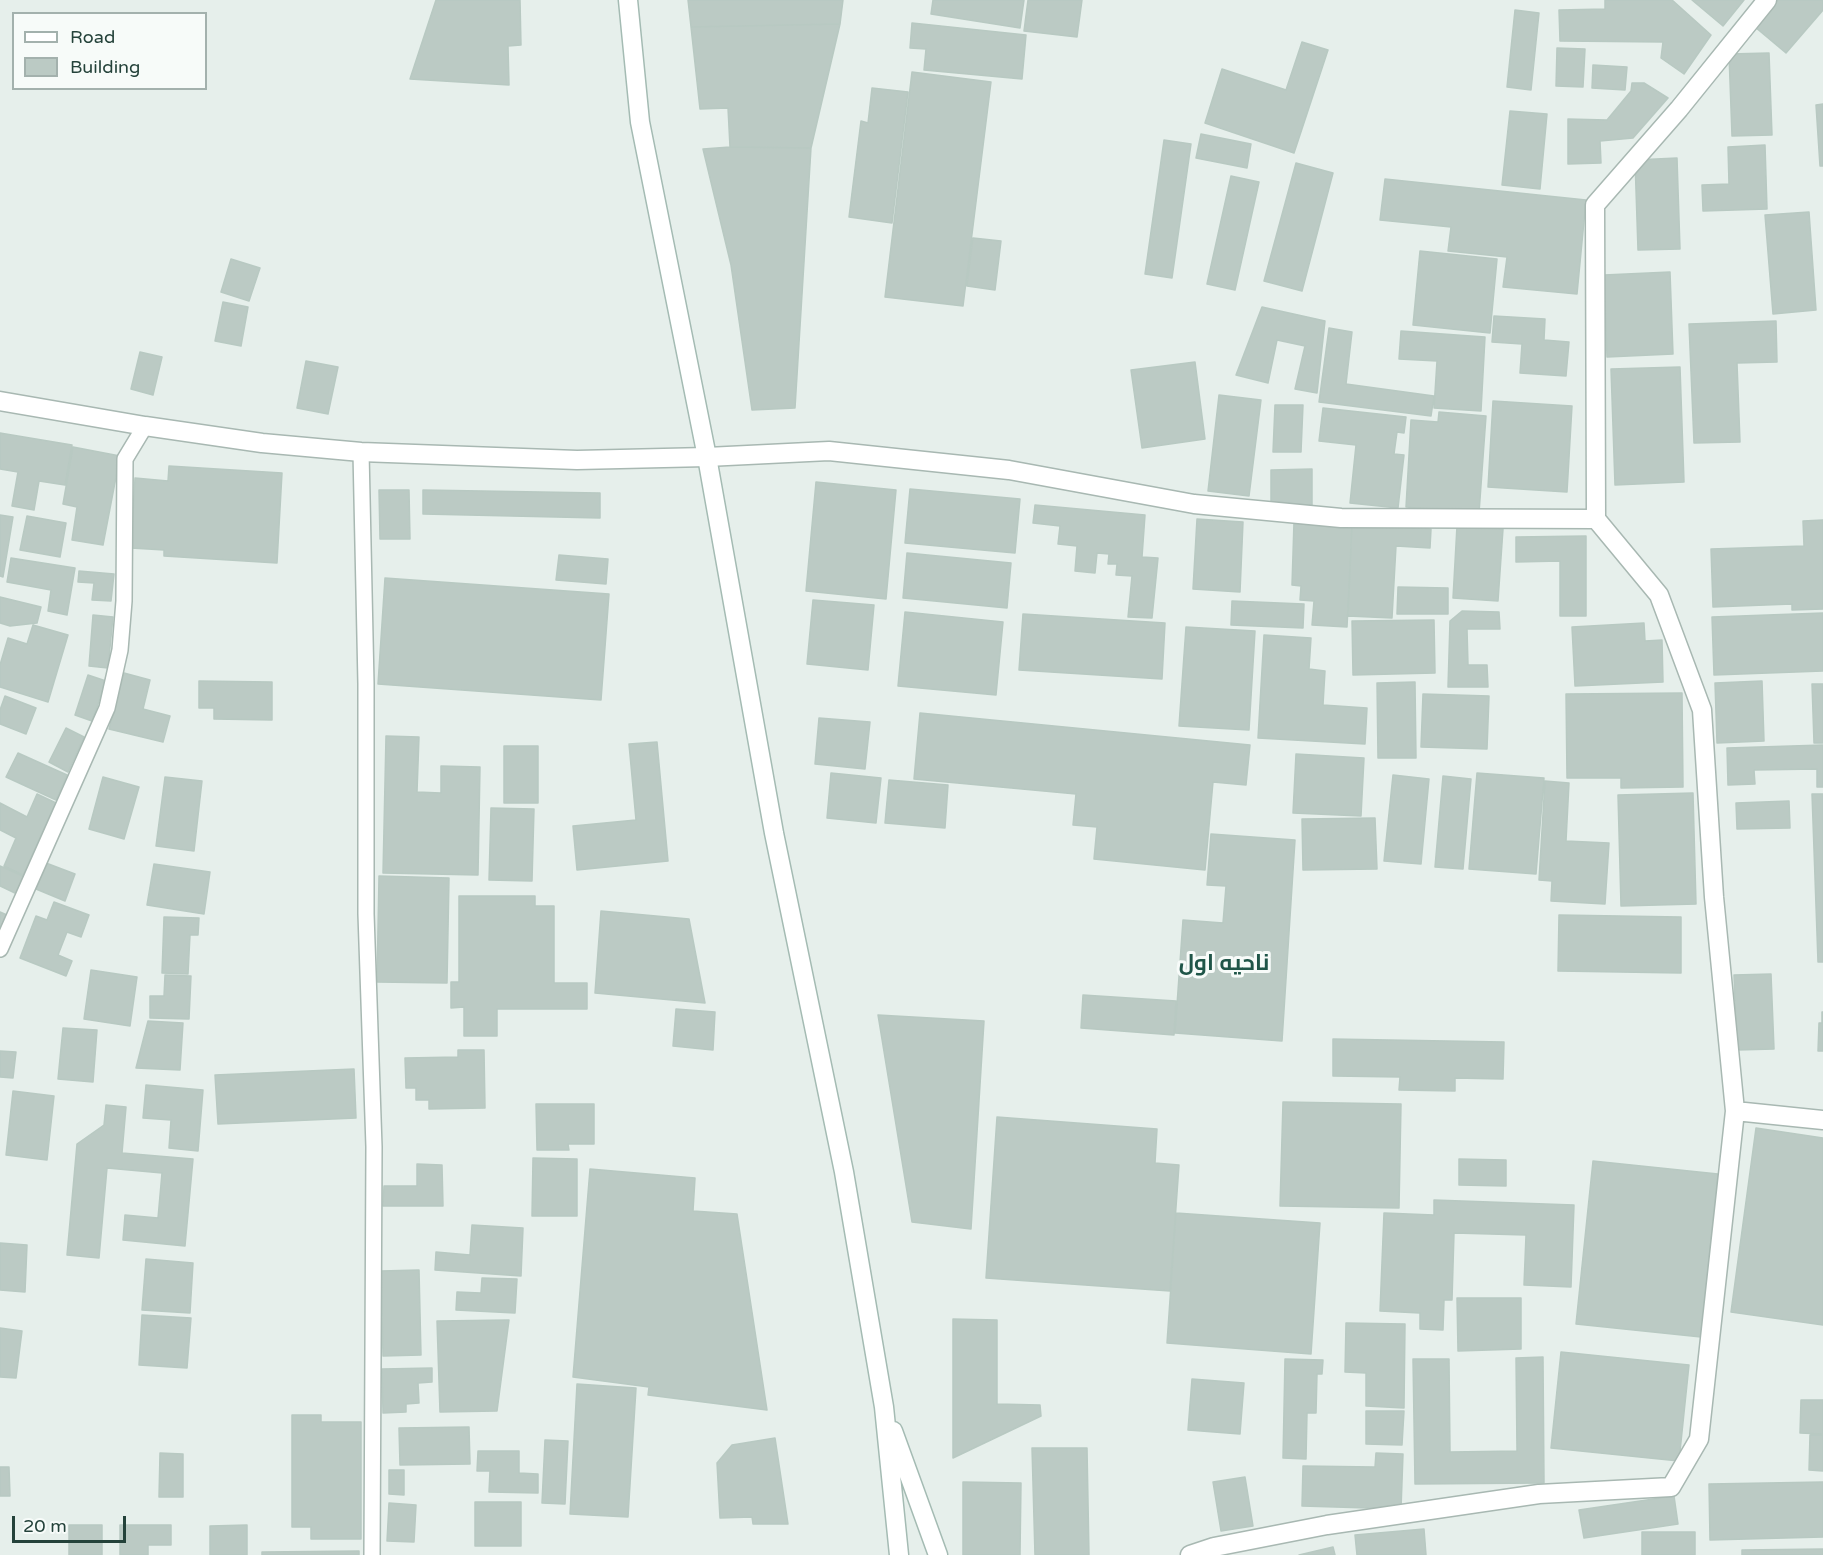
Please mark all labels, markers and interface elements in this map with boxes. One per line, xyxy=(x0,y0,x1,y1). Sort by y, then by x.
legend xyxy=(12,12,207,90)
text: Road xyxy=(70,26,115,48)
text: Building xyxy=(70,56,140,78)
district label: ناحیه اول xyxy=(1179,951,1269,977)
scale bar xyxy=(15,1504,129,1542)
text: 20 m xyxy=(23,1515,67,1537)

